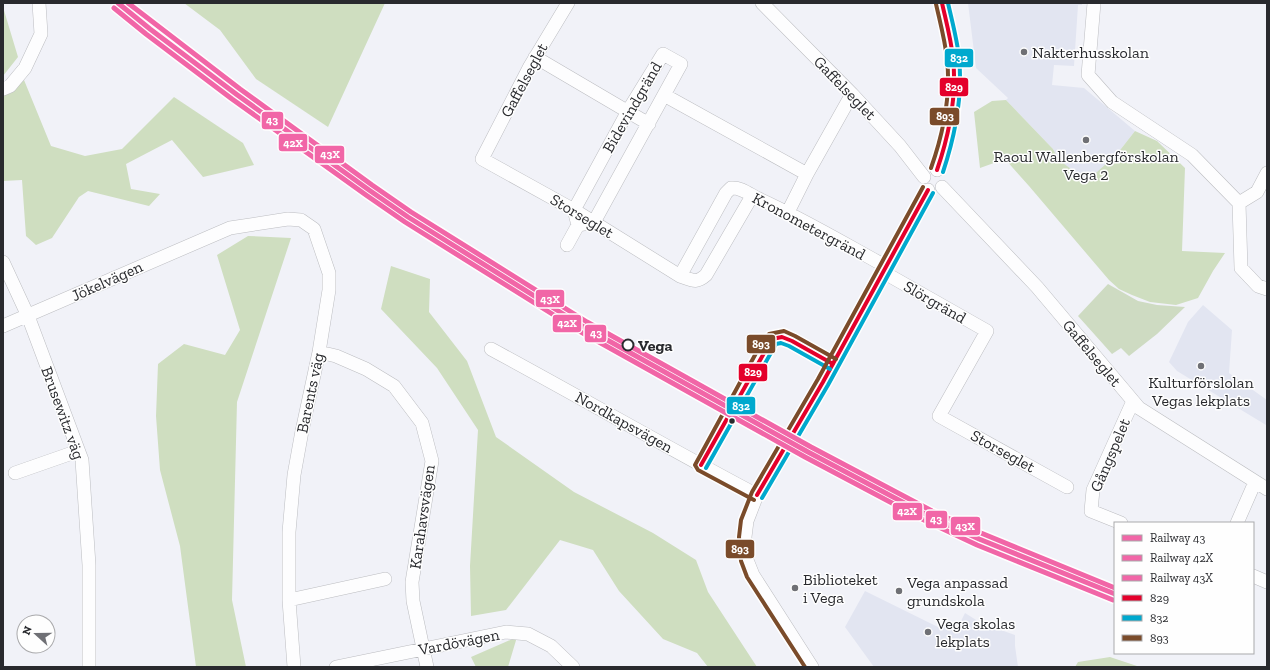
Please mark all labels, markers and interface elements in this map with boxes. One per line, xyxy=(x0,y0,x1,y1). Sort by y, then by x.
street label: Gaffelseglet xyxy=(497,40,552,120)
place label: Nakterhusskolan xyxy=(1032,43,1150,62)
marker: Nakterhusskolan xyxy=(1019,47,1029,57)
line badge: 832 xyxy=(944,48,974,68)
street label: Gaffelseglet xyxy=(810,52,880,124)
text: 832 xyxy=(950,52,968,65)
street label: Bidevindgränd xyxy=(598,58,666,156)
line badge: 829 xyxy=(939,77,969,97)
text: 829 xyxy=(945,81,963,94)
line badge: 893 xyxy=(929,107,960,126)
text: 893 xyxy=(936,110,954,123)
line badge: 43 xyxy=(261,111,284,130)
text: 43 xyxy=(266,114,278,127)
line badge: 42X xyxy=(278,133,308,152)
marker: Raoul Wallenbergförskolan Vega 2 xyxy=(1081,135,1091,145)
text: 42X xyxy=(283,137,303,150)
line badge: 43X xyxy=(314,145,345,164)
place label: Raoul Wallenbergförskolan Vega 2 xyxy=(993,147,1179,184)
text: 43X xyxy=(320,148,340,161)
street label: Kronometergränd xyxy=(749,188,869,264)
street label: Storseglet xyxy=(547,190,617,242)
street label: Jökelvägen xyxy=(68,257,146,305)
street label: Slörgränd xyxy=(900,277,970,328)
line badge: 43X xyxy=(535,289,565,308)
text: 43X xyxy=(540,293,560,306)
line badge: 42X xyxy=(552,314,582,333)
street label: Gaffelseglet xyxy=(1059,316,1125,390)
text: 42X xyxy=(557,317,577,330)
line badge: 43 xyxy=(584,324,607,343)
text: 43 xyxy=(590,327,602,340)
line badge: 893 xyxy=(746,334,776,354)
place label: Vega xyxy=(638,336,673,355)
marker: Vega xyxy=(621,338,635,352)
text: 893 xyxy=(752,338,770,351)
street label: Barents väg xyxy=(292,351,328,435)
marker: Kulturförslolan Vegas lekplats xyxy=(1196,361,1206,371)
line badge: 829 xyxy=(738,363,768,382)
street label: Brusewitz väg xyxy=(37,364,89,462)
text: 829 xyxy=(744,366,762,379)
place label: Kulturförslolan Vegas lekplats xyxy=(1148,373,1255,410)
street label: Nordkapsvägen xyxy=(572,387,677,457)
line badge: 832 xyxy=(726,396,756,415)
text: 832 xyxy=(732,400,750,413)
street label: Gångspelet xyxy=(1086,415,1134,495)
unlabelled marker xyxy=(727,416,737,426)
street label: Storseglet xyxy=(968,426,1038,476)
street label: Karahavsvägen xyxy=(405,463,439,570)
line badge: 42X xyxy=(892,502,923,521)
text: 42X xyxy=(897,505,917,518)
line badge: 43 xyxy=(925,510,948,529)
text: 43 xyxy=(930,513,942,526)
line badge: 43X xyxy=(950,516,981,536)
text: 43X xyxy=(955,520,975,533)
legend xyxy=(1114,522,1254,654)
text: Railway 43 xyxy=(1150,531,1205,545)
line badge: 893 xyxy=(725,539,755,559)
text: 893 xyxy=(731,543,749,556)
text: Railway 42X xyxy=(1150,551,1214,565)
place label: Biblioteket i Vega xyxy=(803,570,878,607)
text: Railway 43X xyxy=(1150,571,1213,585)
place label: Vega anpassad grundskola xyxy=(906,573,1008,610)
marker: Biblioteket i Vega xyxy=(790,583,800,593)
marker: Vega anpassad grundskola xyxy=(894,586,904,596)
text: 829 xyxy=(1150,591,1169,605)
text: 832 xyxy=(1150,611,1169,625)
north arrow xyxy=(16,614,56,654)
place label: Vega skolas lekplats xyxy=(935,614,1015,651)
text: N xyxy=(20,624,35,637)
street label: Vardövägen xyxy=(416,625,502,659)
marker: Vega skolas lekplats xyxy=(923,627,933,637)
text: 893 xyxy=(1150,631,1169,645)

